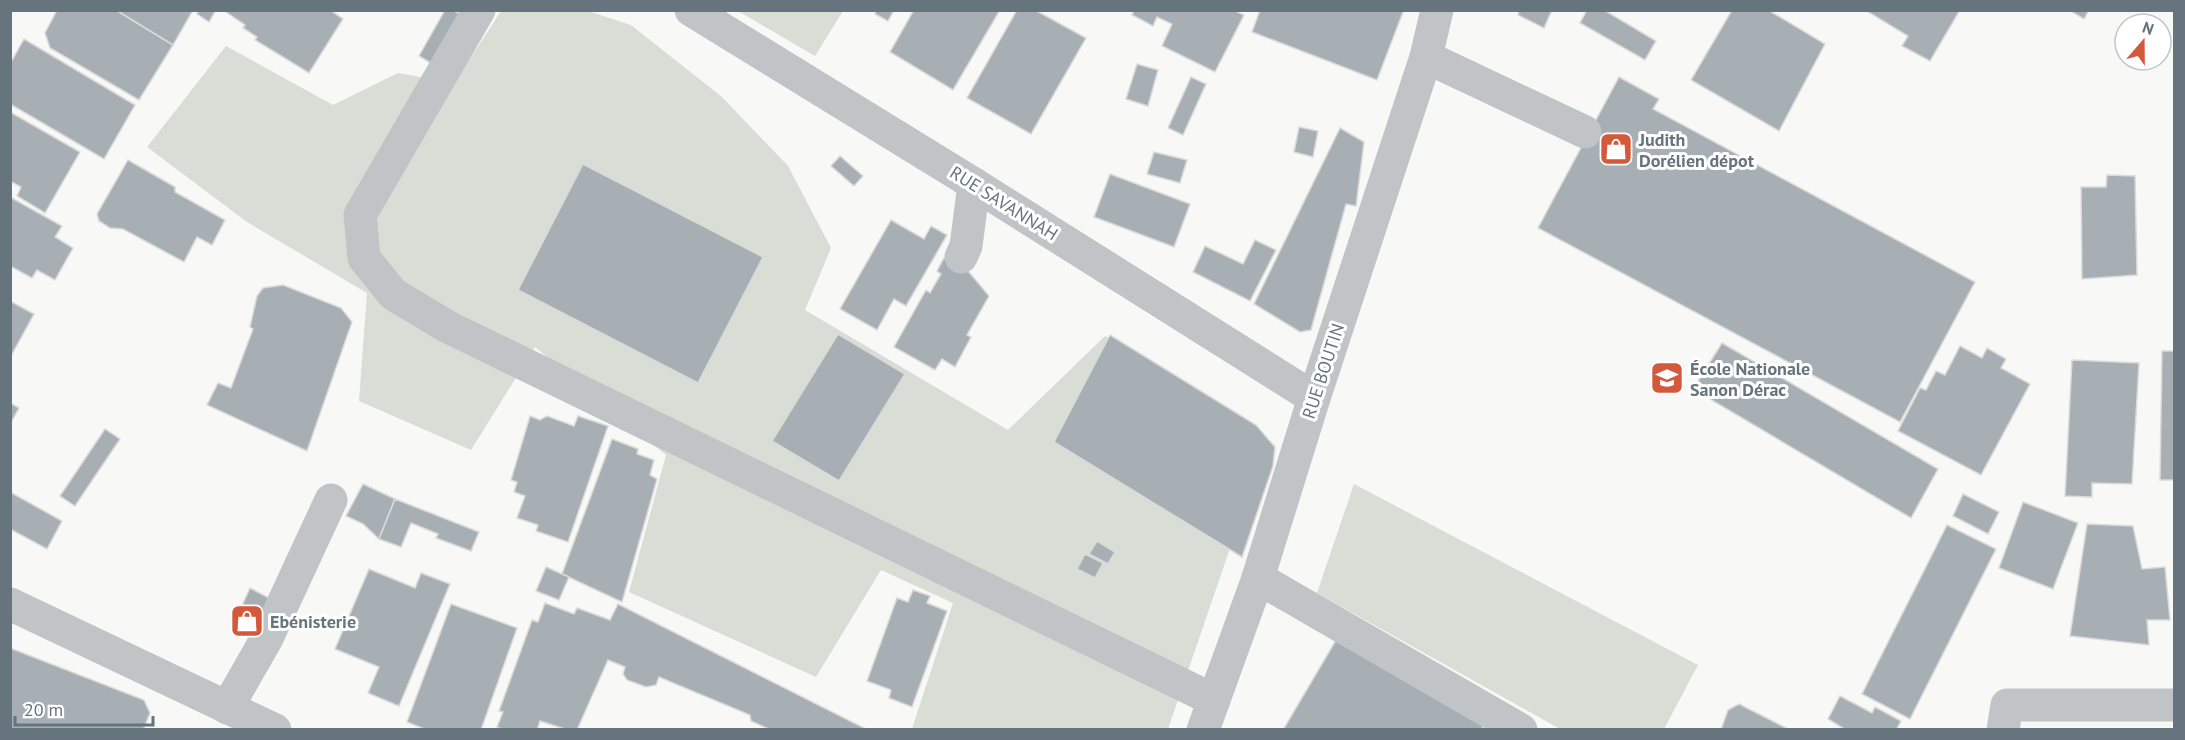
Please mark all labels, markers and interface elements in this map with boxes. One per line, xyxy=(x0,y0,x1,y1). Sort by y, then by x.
north arrow xyxy=(2113,12,2173,72)
text: N xyxy=(2140,17,2156,39)
place label: Judith Dorélien dépot xyxy=(1638,128,1755,172)
shop icon: Judith Dorélien dépot xyxy=(1598,131,1634,167)
street label: RUE SAVANNAH xyxy=(946,161,1062,245)
street label: RUE BOUTIN xyxy=(1297,320,1349,422)
place label: École Nationale Sanon Dérac xyxy=(1690,357,1810,401)
school or university icon: École Nationale Sanon Dérac xyxy=(1649,360,1685,396)
shop icon: Ebénisterie xyxy=(229,603,265,639)
place label: Ebénisterie xyxy=(270,610,356,633)
scale bar xyxy=(15,689,153,727)
text: 20 m xyxy=(24,698,63,721)

